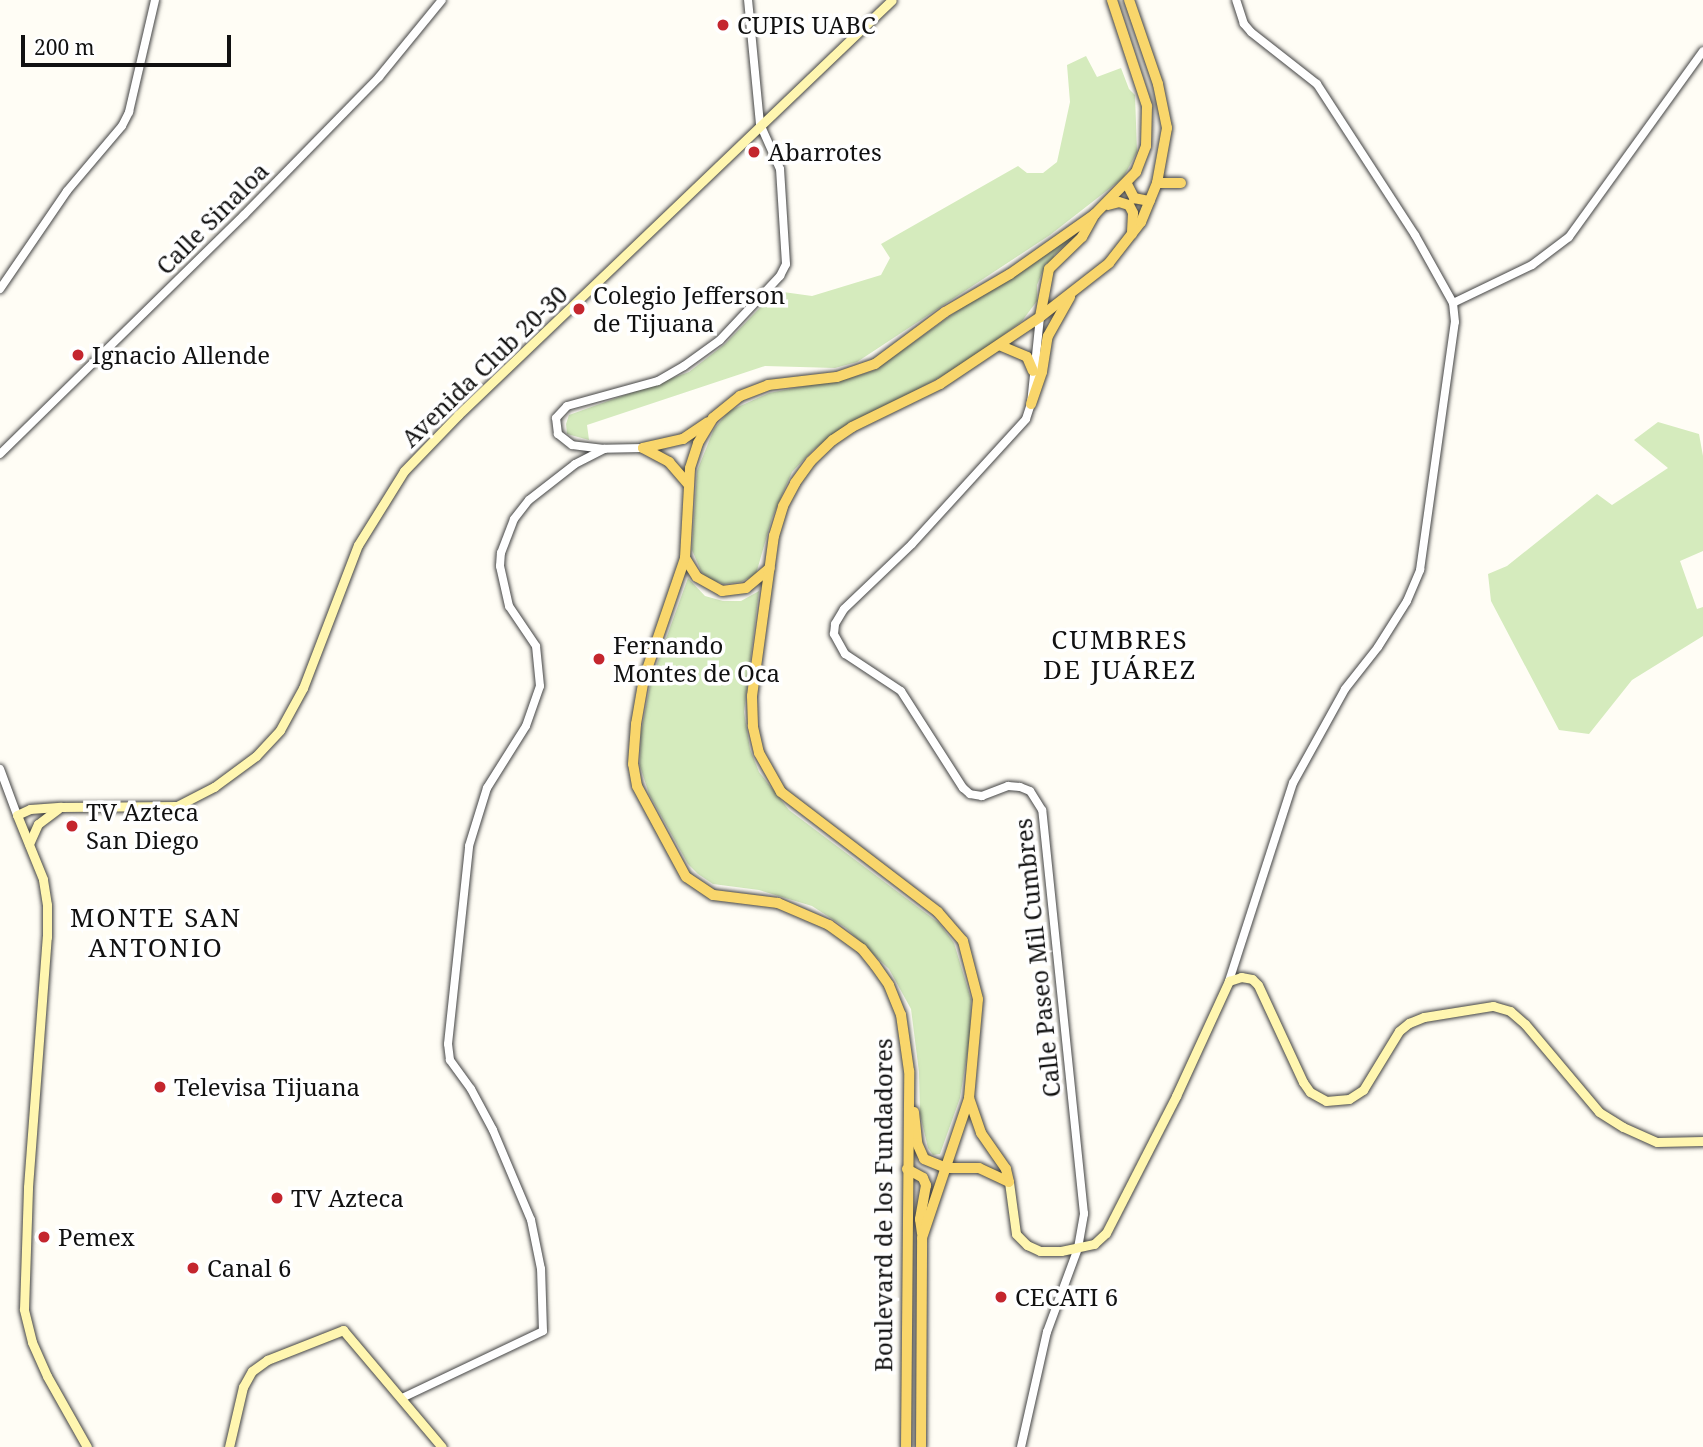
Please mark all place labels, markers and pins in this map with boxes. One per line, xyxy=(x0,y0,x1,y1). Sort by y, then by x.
place label: CUPIS UABC xyxy=(737,11,876,39)
marker: CUPIS UABC xyxy=(715,17,731,33)
place label: Abarrotes xyxy=(768,138,882,166)
marker: Abarrotes xyxy=(746,144,762,160)
place label: Colegio Jefferson de Tijuana xyxy=(593,281,785,337)
marker: Colegio Jefferson de Tijuana xyxy=(571,301,587,317)
place label: Ignacio Allende xyxy=(92,341,270,369)
marker: Ignacio Allende xyxy=(70,347,86,363)
place label: Fernando Montes de Oca xyxy=(613,631,780,687)
marker: Fernando Montes de Oca xyxy=(591,651,607,667)
place label: TV Azteca San Diego xyxy=(86,798,199,854)
marker: TV Azteca San Diego xyxy=(64,818,80,834)
place label: Televisa Tijuana xyxy=(174,1073,360,1101)
marker: Televisa Tijuana xyxy=(152,1079,168,1095)
place label: TV Azteca xyxy=(291,1184,404,1212)
marker: TV Azteca xyxy=(269,1190,285,1206)
place label: Pemex xyxy=(58,1223,135,1251)
marker: Pemex xyxy=(36,1229,52,1245)
place label: Canal 6 xyxy=(207,1254,291,1282)
marker: Canal 6 xyxy=(185,1260,201,1276)
place label: CECATI 6 xyxy=(1015,1283,1118,1311)
marker: CECATI 6 xyxy=(993,1289,1009,1305)

